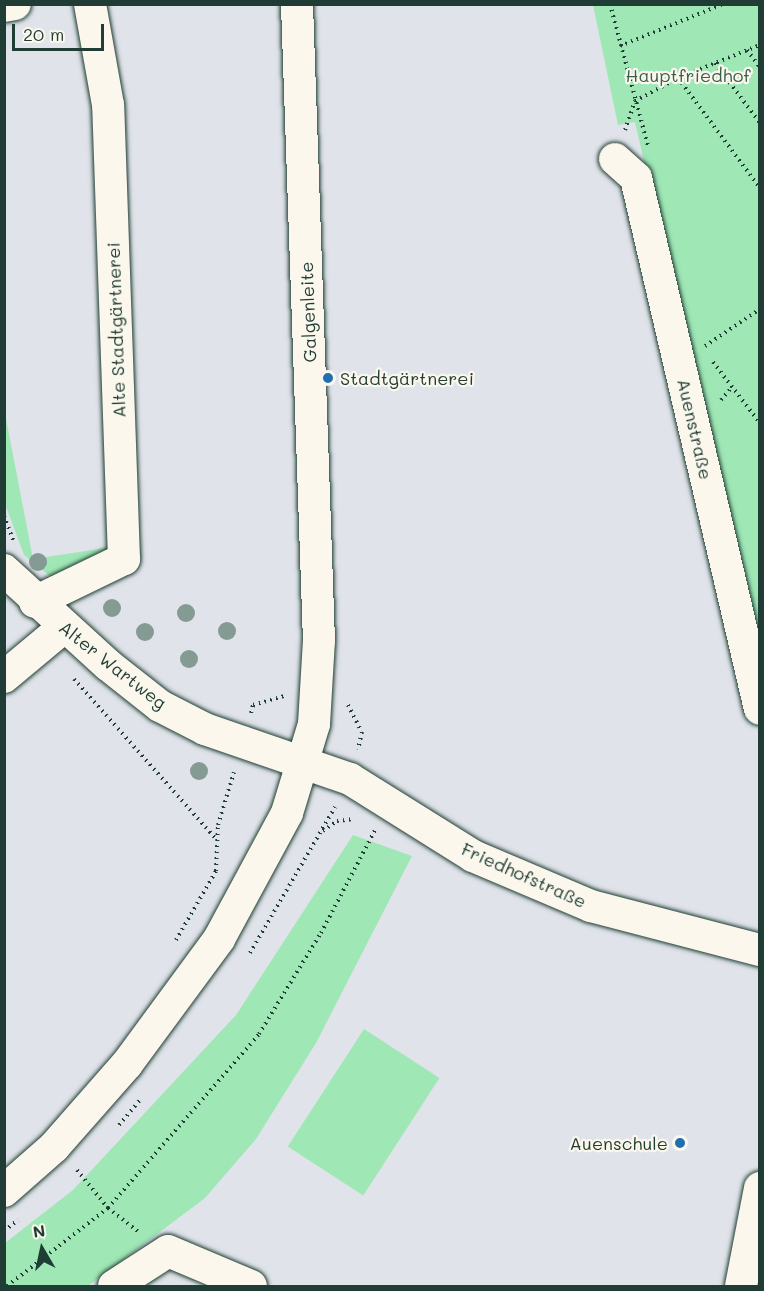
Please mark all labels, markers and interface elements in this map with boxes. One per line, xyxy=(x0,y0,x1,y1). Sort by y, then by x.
scale bar xyxy=(15,12,106,50)
text: 20 m xyxy=(23,22,64,46)
park label: Hauptfriedhof xyxy=(626,64,750,86)
street label: Alte Stadtgärtnerei xyxy=(102,242,130,418)
street label: Galgenleite xyxy=(295,261,321,363)
place label: Stadtgärtnerei xyxy=(340,367,474,389)
marker: Stadtgärtnerei xyxy=(321,371,335,385)
street label: Auenstraße xyxy=(673,376,717,482)
street label: Alter Wartweg xyxy=(55,616,171,714)
street label: Friedhofstraße xyxy=(458,838,590,912)
place label: Auenschule xyxy=(570,1132,668,1154)
marker: Auenschule xyxy=(673,1136,687,1150)
north arrow xyxy=(12,1219,72,1279)
text: N xyxy=(31,1219,47,1242)

